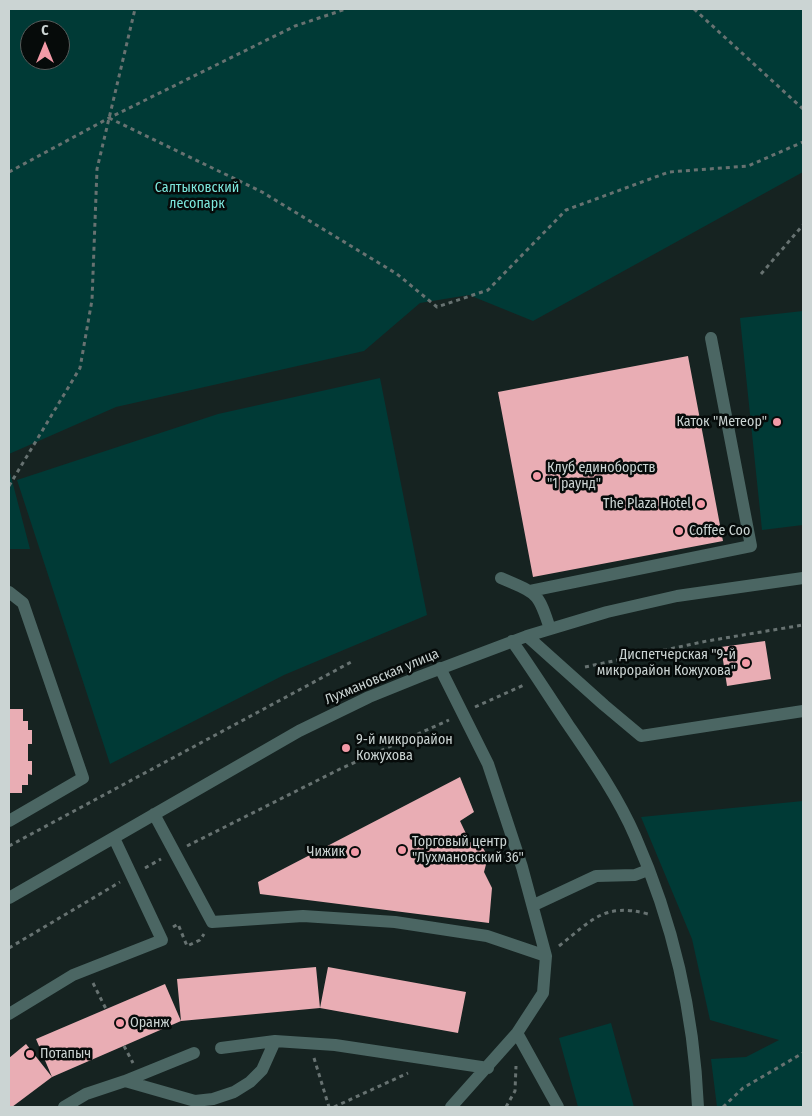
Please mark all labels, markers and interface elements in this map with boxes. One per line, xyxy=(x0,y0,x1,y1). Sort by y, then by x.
north arrow xyxy=(20,20,70,70)
text: С xyxy=(41,22,49,39)
park label: Салтыковский лесопарк xyxy=(155,180,239,212)
place label: Каток "Метеор" xyxy=(676,414,767,430)
marker: Каток "Метеор" xyxy=(771,416,783,428)
place label: Клуб единоборств "1 раунд" xyxy=(547,460,655,492)
marker: Клуб единоборств "1 раунд" xyxy=(531,470,543,482)
place label: The Plaza Hotel xyxy=(603,496,691,512)
marker: The Plaza Hotel xyxy=(695,498,707,510)
place label: Coffee Coo xyxy=(689,523,750,539)
marker: Coffee Coo xyxy=(673,525,685,537)
street label: Лухмановская улица xyxy=(322,645,442,709)
place label: Диспетчерская "9-й микрорайон Кожухова" xyxy=(597,647,736,680)
marker: Диспетчерская "9-й микрорайон Кожухова" xyxy=(740,657,752,669)
place label: 9-й микрорайон Кожухова xyxy=(356,732,453,764)
marker: 9-й микрорайон Кожухова xyxy=(340,742,352,754)
place label: Торговый центр "Лухмановский 36" xyxy=(412,834,524,866)
place label: Чижик xyxy=(307,844,345,860)
marker: Торговый центр "Лухмановский 36" xyxy=(396,844,408,856)
marker: Чижик xyxy=(349,846,361,858)
place label: Оранж xyxy=(130,1015,169,1031)
marker: Оранж xyxy=(114,1017,126,1029)
place label: Потапыч xyxy=(40,1046,91,1062)
marker: Потапыч xyxy=(24,1048,36,1060)

